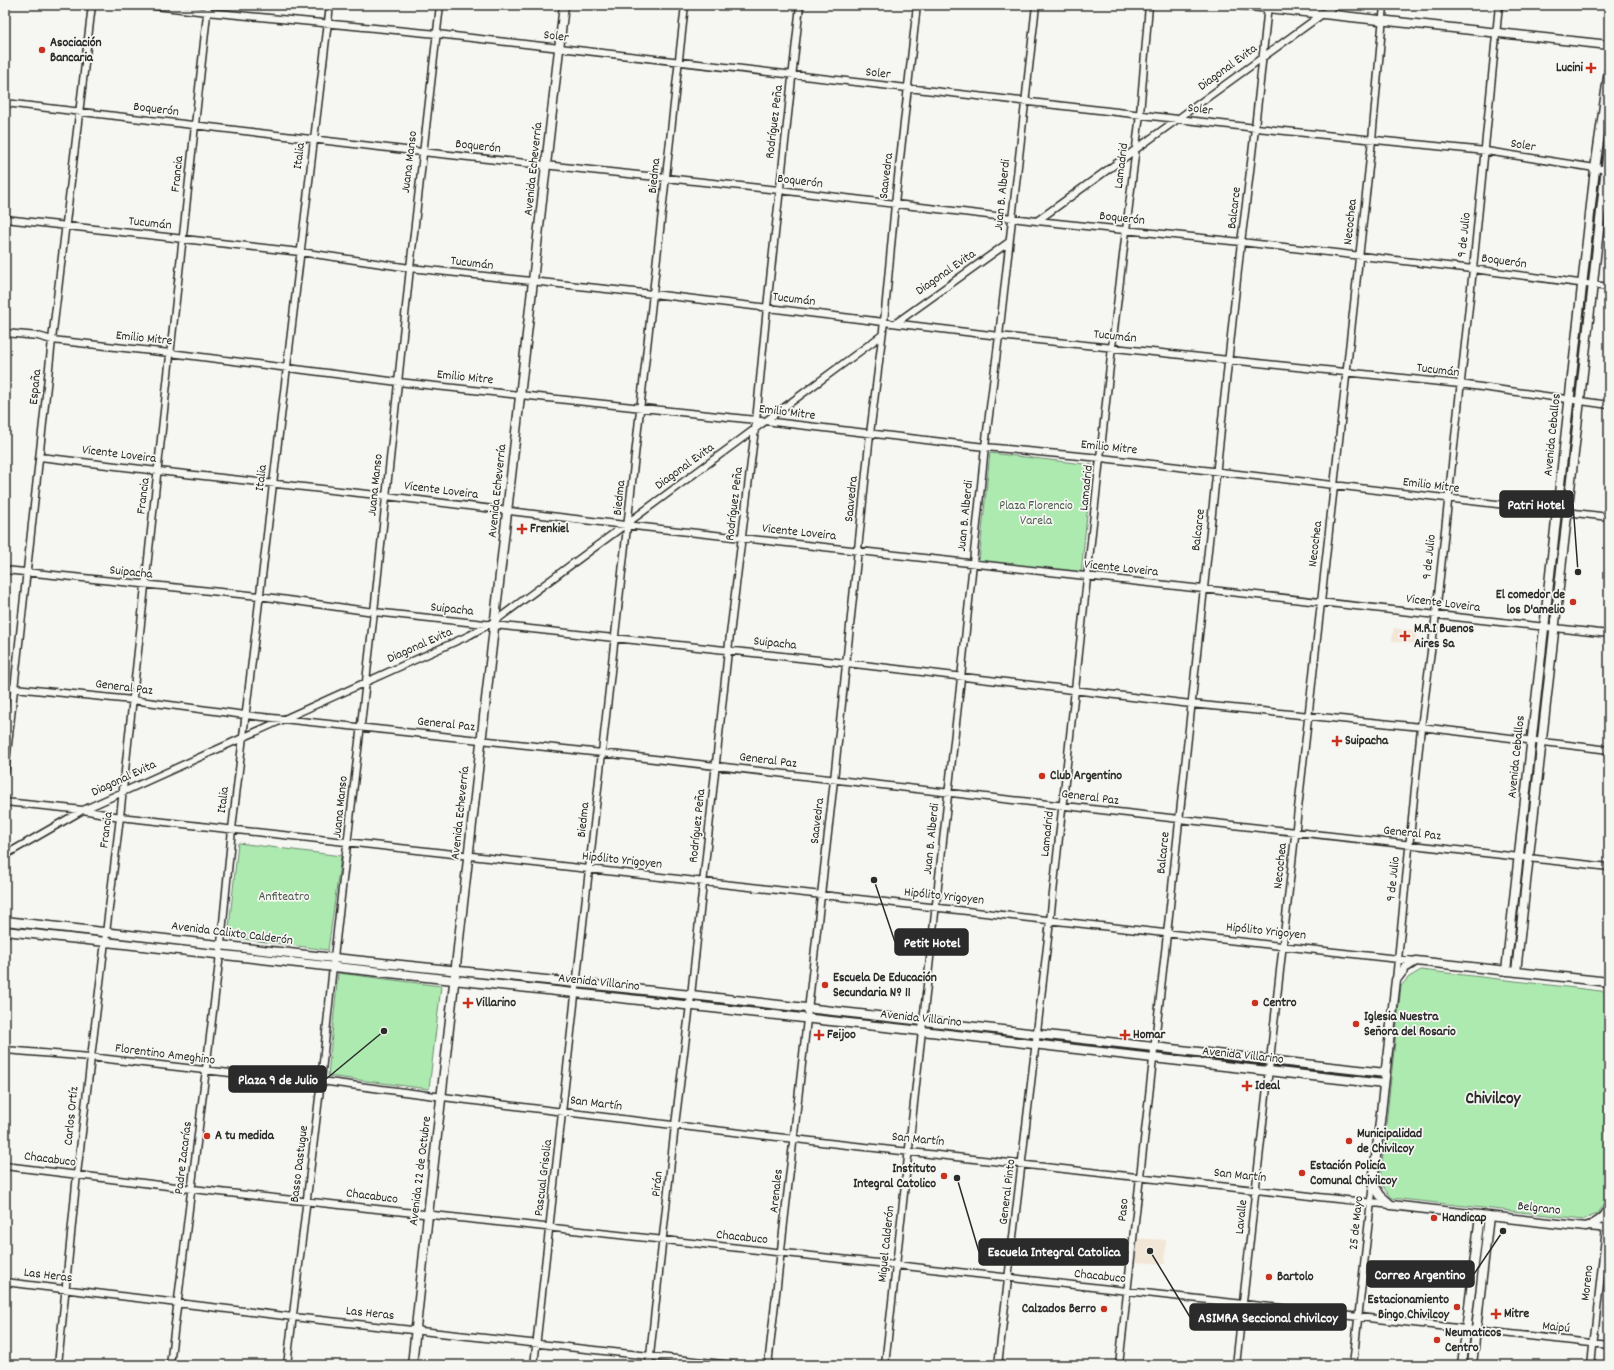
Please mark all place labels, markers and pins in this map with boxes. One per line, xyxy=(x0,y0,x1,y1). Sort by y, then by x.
place label: Asociación Bancaria xyxy=(50,34,101,68)
marker: Asociación Bancaria xyxy=(37,45,47,55)
place label: Lucini xyxy=(1556,59,1584,78)
marker: Lucini xyxy=(1586,63,1596,73)
callout: Patri Hotel xyxy=(1500,491,1573,517)
place label: Frenkiel xyxy=(530,520,570,539)
marker: Frenkiel xyxy=(517,524,527,534)
place label: El comedor de los D'amelio xyxy=(1496,586,1565,620)
marker: El comedor de los D'amelio xyxy=(1568,597,1578,607)
place label: M.R.I Buenos Aires Sa xyxy=(1414,620,1475,654)
marker: M.R.I Buenos Aires Sa xyxy=(1399,630,1411,642)
place label: Suipacha xyxy=(1345,732,1389,751)
marker: Suipacha xyxy=(1332,736,1342,746)
place label: Club Argentino xyxy=(1050,767,1122,786)
marker: Club Argentino xyxy=(1037,771,1047,781)
callout: Petit Hotel xyxy=(895,929,968,955)
place label: Escuela De Educación Secundaria Nº 11 xyxy=(833,969,937,1003)
marker: Escuela De Educación Secundaria Nº 11 xyxy=(820,980,830,990)
place label: Villarino xyxy=(476,994,516,1013)
place label: Centro xyxy=(1263,994,1297,1013)
marker: Villarino xyxy=(463,998,473,1008)
marker: Centro xyxy=(1250,998,1260,1008)
place label: Iglesia Nuestra Señora del Rosario xyxy=(1364,1008,1456,1042)
marker: Iglesia Nuestra Señora del Rosario xyxy=(1351,1019,1361,1029)
place label: Feijoo xyxy=(827,1026,856,1045)
place label: Homar xyxy=(1133,1026,1166,1045)
marker: Feijoo xyxy=(814,1030,824,1040)
marker: Homar xyxy=(1120,1030,1130,1040)
callout: Plaza 9 de Julio xyxy=(229,1066,326,1092)
place label: Ideal xyxy=(1255,1077,1281,1096)
marker: Ideal xyxy=(1242,1081,1252,1091)
place label: Municipalidad de Chivilcoy xyxy=(1357,1125,1422,1159)
place label: A tu medida xyxy=(215,1127,275,1146)
marker: A tu medida xyxy=(202,1131,212,1141)
marker: Municipalidad de Chivilcoy xyxy=(1344,1136,1354,1146)
place label: Estación Policía Comunal Chivilcoy xyxy=(1310,1157,1398,1191)
place label: Instituto Integral Catolico xyxy=(853,1160,936,1194)
marker: Estación Policía Comunal Chivilcoy xyxy=(1297,1168,1307,1178)
marker: Instituto Integral Catolico xyxy=(939,1171,949,1181)
place label: Handicap xyxy=(1442,1209,1487,1228)
marker: Handicap xyxy=(1429,1213,1439,1223)
callout: Escuela Integral Catolica xyxy=(979,1239,1128,1265)
callout: Correo Argentino xyxy=(1367,1261,1474,1287)
place label: Bartolo xyxy=(1277,1268,1314,1287)
marker: Bartolo xyxy=(1264,1272,1274,1282)
place label: Estacionamiento Bingo Chivilcoy xyxy=(1368,1291,1450,1325)
place label: Calzados Berro xyxy=(1022,1300,1096,1319)
marker: Estacionamiento Bingo Chivilcoy xyxy=(1452,1302,1462,1312)
marker: Calzados Berro xyxy=(1099,1304,1109,1314)
callout: ASIMRA Seccional chivilcoy xyxy=(1190,1304,1346,1330)
place label: Mitre xyxy=(1504,1305,1530,1324)
marker: Mitre xyxy=(1491,1309,1501,1319)
place label: Neumaticos Centro xyxy=(1445,1324,1502,1358)
marker: Neumaticos Centro xyxy=(1432,1335,1442,1345)

